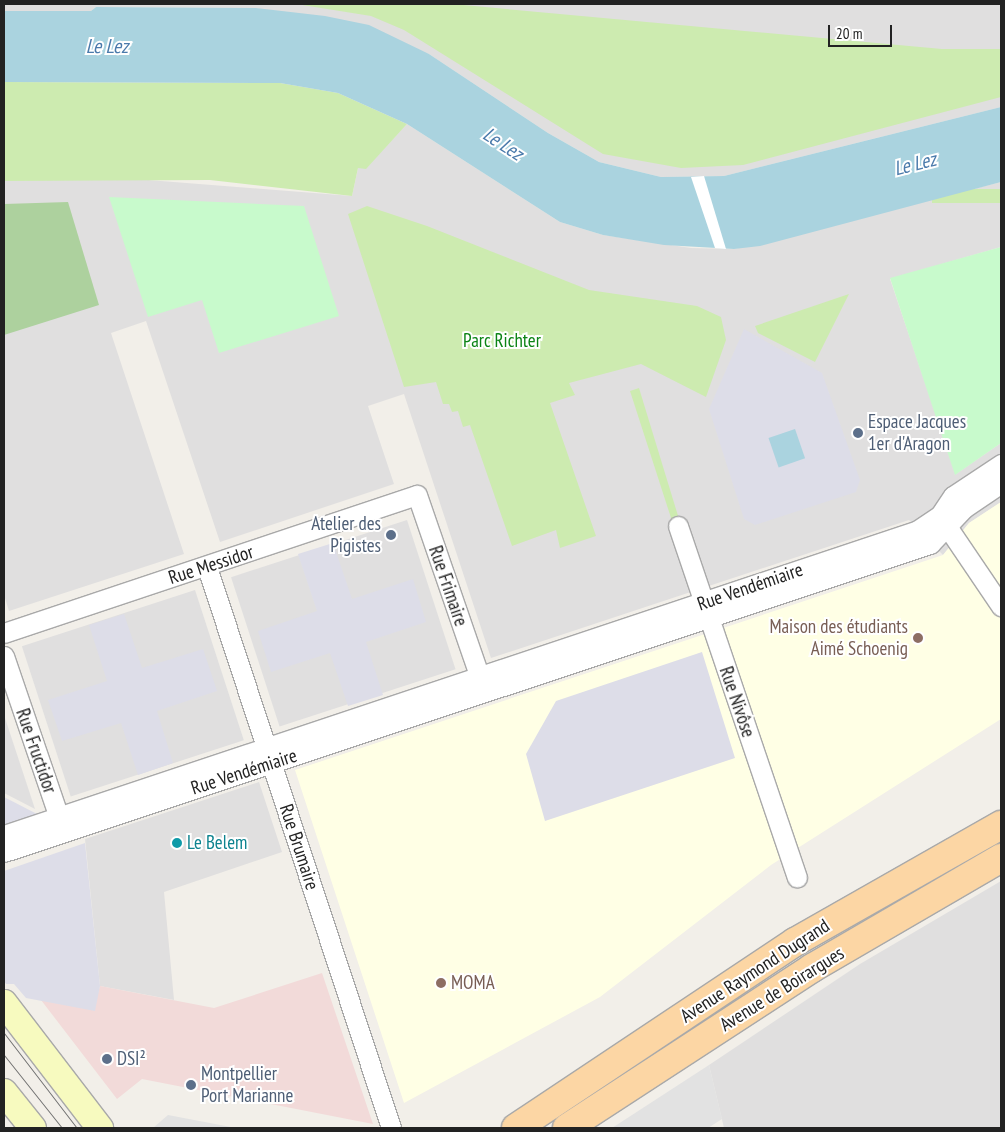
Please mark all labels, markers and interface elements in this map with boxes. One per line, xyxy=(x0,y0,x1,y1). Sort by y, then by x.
scale bar xyxy=(830,15,894,47)
text: 20 m xyxy=(836,24,862,43)
water label: Le Lez xyxy=(86,34,128,58)
water label: Le Lez xyxy=(479,122,527,166)
water label: Le Lez xyxy=(891,147,939,181)
park label: Parc Richter xyxy=(463,330,541,352)
place label: Espace Jacques 1er d'Aragon xyxy=(868,411,966,455)
marker: Espace Jacques 1er d'Aragon xyxy=(852,427,864,439)
place label: Atelier des Pigistes xyxy=(311,513,381,557)
marker: Atelier des Pigistes xyxy=(385,529,397,541)
street label: Rue Messidor xyxy=(166,541,256,589)
street label: Rue Frimaire xyxy=(424,543,472,629)
street label: Rue Vendémiaire xyxy=(694,558,806,616)
place label: Maison des étudiants Aimé Schoenig xyxy=(769,616,908,660)
marker: Maison des étudiants Aimé Schoenig xyxy=(912,632,924,644)
street label: Rue Nivôse xyxy=(714,664,760,740)
street label: Rue Fructidor xyxy=(11,706,61,796)
street label: Rue Vendémiaire xyxy=(188,744,300,800)
street label: Rue Brumaire xyxy=(274,801,324,893)
place label: Le Belem xyxy=(187,832,247,854)
marker: Le Belem xyxy=(171,837,183,849)
street label: Avenue Raymond Dugrand xyxy=(676,914,834,1028)
street label: Avenue de Boirargues xyxy=(716,942,848,1036)
place label: MOMA xyxy=(451,972,495,994)
marker: MOMA xyxy=(435,977,447,989)
place label: DSI² xyxy=(117,1048,146,1070)
marker: DSI² xyxy=(101,1053,113,1065)
place label: Montpellier Port Marianne xyxy=(201,1063,293,1107)
marker: Montpellier Port Marianne xyxy=(185,1079,197,1091)

